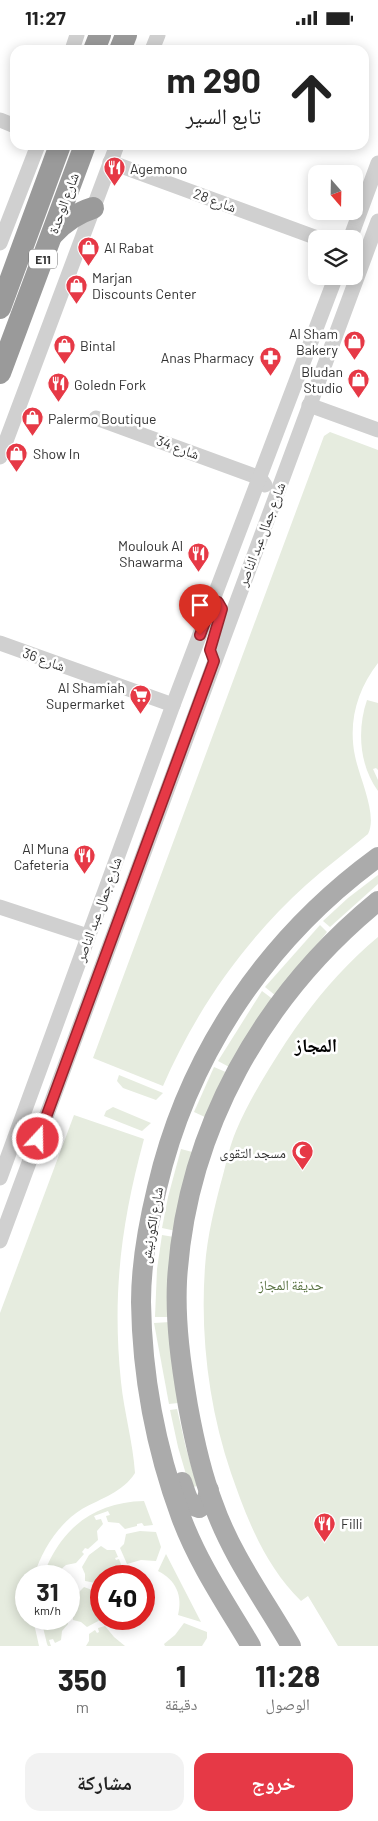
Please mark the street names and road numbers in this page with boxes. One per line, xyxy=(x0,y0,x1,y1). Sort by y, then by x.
street label: شارع الوحدة xyxy=(44,170,84,236)
street label: شارع 28 xyxy=(191,184,239,217)
road number: E11 xyxy=(29,249,57,268)
street label: شارع 34 xyxy=(154,431,202,464)
street label: شارع جمال عبد الناصر xyxy=(233,480,291,590)
street label: شارع 36 xyxy=(20,644,68,676)
street label: شارع جمال عبد الناصر xyxy=(71,854,127,965)
street label: شارع الكورنيش xyxy=(136,1185,168,1265)

